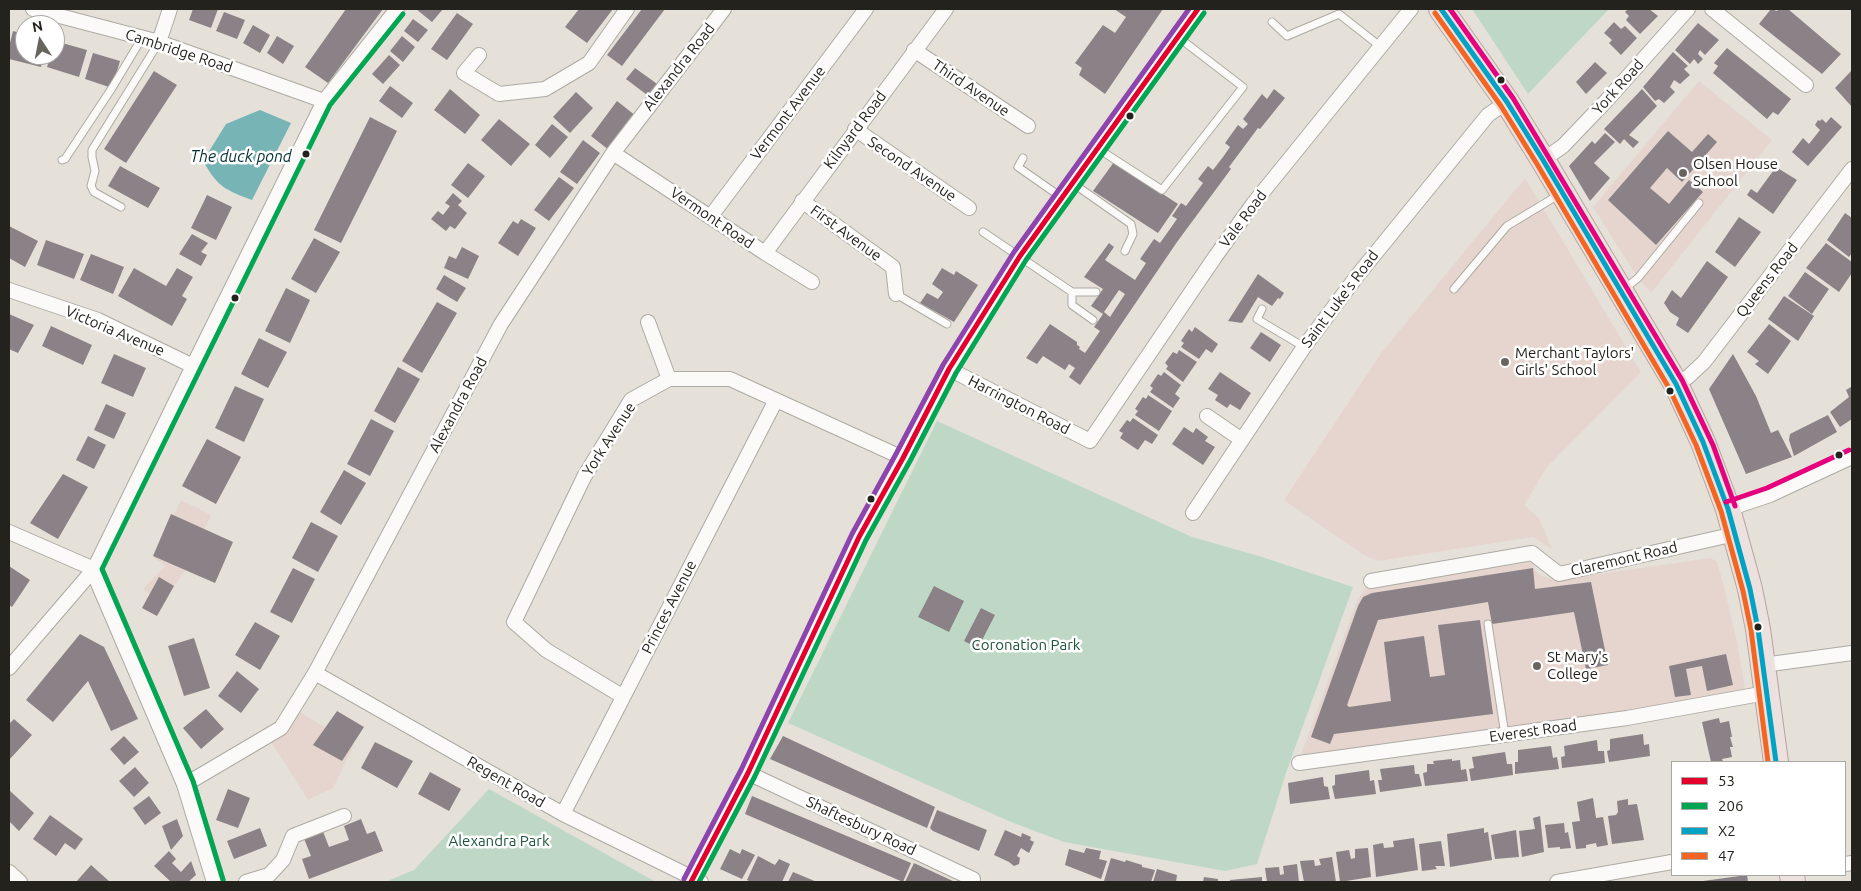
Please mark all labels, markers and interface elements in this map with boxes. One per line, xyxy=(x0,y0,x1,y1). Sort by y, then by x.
north arrow xyxy=(15,15,65,65)
text: N xyxy=(31,17,44,35)
street label: Alexandra Road xyxy=(639,20,719,114)
street label: Cambridge Road xyxy=(123,25,235,77)
street label: Third Avenue xyxy=(929,56,1013,120)
street label: York Road xyxy=(1589,56,1647,118)
street label: Vermont Avenue xyxy=(747,62,829,164)
unlabelled marker xyxy=(1496,75,1506,85)
street label: Kilnyard Road xyxy=(820,88,890,172)
unlabelled marker xyxy=(1125,111,1135,121)
street label: Second Avenue xyxy=(864,133,960,205)
water label: The duck pond xyxy=(190,147,292,167)
unlabelled marker xyxy=(301,149,311,159)
place label: Olsen House School xyxy=(1693,155,1778,190)
marker: Olsen House School xyxy=(1677,167,1689,179)
street label: Vermont Road xyxy=(667,183,757,253)
street label: Vale Road xyxy=(1216,187,1270,251)
street label: First Avenue xyxy=(807,201,885,265)
street label: Queens Road xyxy=(1732,239,1802,321)
street label: Saint Luke's Road xyxy=(1298,247,1382,351)
unlabelled marker xyxy=(230,293,240,303)
street label: Victoria Avenue xyxy=(63,302,167,360)
place label: Merchant Taylors' Girls' School xyxy=(1515,344,1634,379)
street label: Alexandra Road xyxy=(425,354,491,456)
marker: Merchant Taylors' Girls' School xyxy=(1499,356,1511,368)
street label: Harrington Road xyxy=(965,372,1073,438)
unlabelled marker xyxy=(1665,386,1675,396)
street label: York Avenue xyxy=(579,399,639,479)
unlabelled marker xyxy=(1834,450,1844,460)
unlabelled marker xyxy=(866,494,876,504)
street label: Claremont Road xyxy=(1569,538,1679,580)
street label: Princes Avenue xyxy=(638,557,700,657)
unlabelled marker xyxy=(1753,622,1763,632)
park label: Coronation Park xyxy=(972,636,1080,654)
place label: St Mary's College xyxy=(1547,648,1608,683)
marker: St Mary's College xyxy=(1531,660,1543,672)
street label: Everest Road xyxy=(1488,716,1578,746)
street label: Regent Road xyxy=(464,752,548,812)
legend xyxy=(1671,761,1846,876)
text: 53 xyxy=(1718,772,1735,789)
street label: Shaftesbury Road xyxy=(803,793,919,859)
text: 206 xyxy=(1718,797,1743,814)
text: X2 xyxy=(1718,822,1736,839)
park label: Alexandra Park xyxy=(448,832,550,850)
text: 47 xyxy=(1718,847,1735,864)

